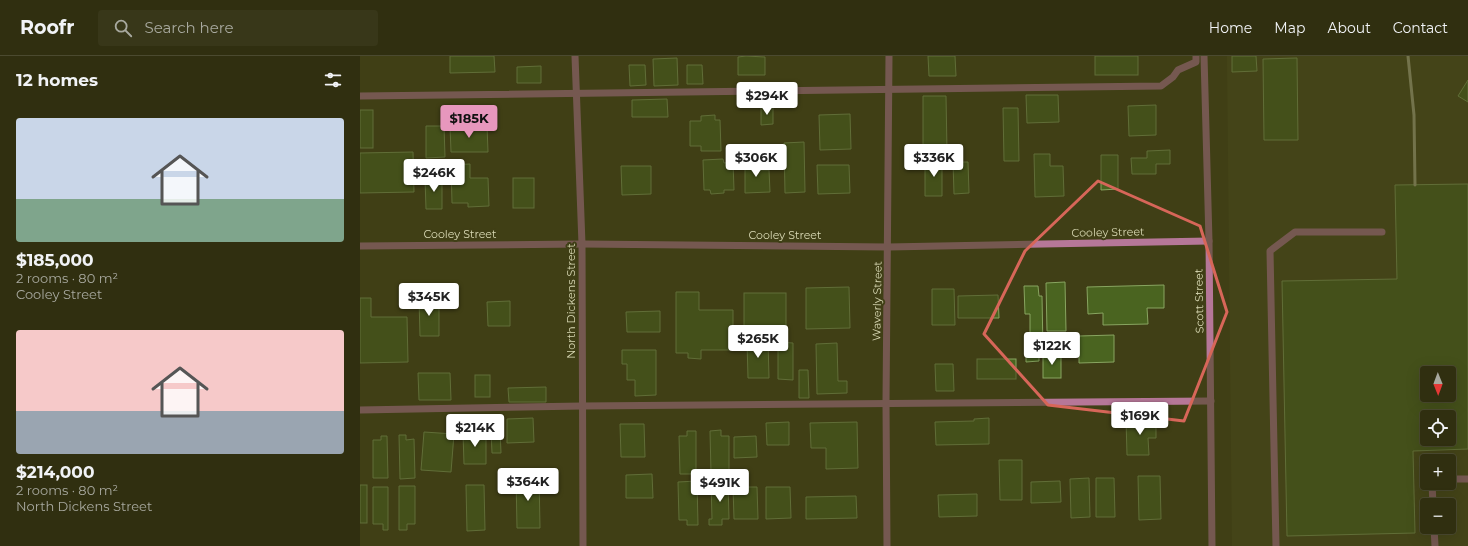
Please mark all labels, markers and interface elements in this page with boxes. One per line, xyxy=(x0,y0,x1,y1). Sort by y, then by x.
search box xyxy=(98,10,378,46)
text: Roofr xyxy=(20,16,74,39)
icon: search xyxy=(112,17,134,39)
text: Search here xyxy=(144,18,234,37)
text: Home xyxy=(1209,19,1252,37)
text: Map xyxy=(1274,19,1305,37)
text: About xyxy=(1327,19,1371,37)
text: Contact xyxy=(1393,19,1448,37)
icon: filters xyxy=(322,69,344,91)
text: 12 homes xyxy=(16,70,98,90)
pin: $294K xyxy=(739,82,795,116)
text: $294K xyxy=(746,87,788,103)
pin: $185K xyxy=(441,105,497,139)
text: $185K xyxy=(449,110,489,126)
icon: home xyxy=(144,144,216,216)
pin: $306K xyxy=(728,144,784,178)
pin: $336K xyxy=(906,144,962,178)
text: $306K xyxy=(735,149,777,165)
text: $336K xyxy=(913,149,955,165)
pin: $246K xyxy=(406,159,462,193)
text: $246K xyxy=(413,164,455,180)
street label: Cooley Street xyxy=(1071,224,1145,240)
street label: Cooley Street xyxy=(424,227,497,241)
street label: Cooley Street xyxy=(749,228,822,242)
street label: North Dickens Street xyxy=(564,243,578,359)
text: $185,000 xyxy=(16,250,94,270)
street label: Waverly Street xyxy=(869,260,885,341)
street label: Scott Street xyxy=(1191,268,1207,333)
text: 2 rooms · 80 m² xyxy=(16,270,118,286)
pin: $345K xyxy=(401,283,457,317)
text: Cooley Street xyxy=(16,286,102,302)
text: $345K xyxy=(408,288,450,304)
pin: $265K xyxy=(730,325,786,359)
text: $265K xyxy=(737,330,779,346)
pin: $122K xyxy=(1024,332,1080,366)
text: $122K xyxy=(1033,337,1071,353)
icon: home xyxy=(144,356,216,428)
north arrow xyxy=(1420,366,1456,402)
map controls xyxy=(1420,366,1456,534)
pin: $169K xyxy=(1112,402,1168,436)
text: $169K xyxy=(1120,407,1160,423)
button: locate xyxy=(1420,410,1456,446)
pin: $214K xyxy=(447,414,503,448)
text: $214K xyxy=(455,419,495,435)
button: + xyxy=(1420,454,1456,490)
text: $214,000 xyxy=(16,462,94,482)
pin: $364K xyxy=(500,468,556,502)
pin: $491K xyxy=(692,469,748,503)
text: $364K xyxy=(507,473,549,489)
text: $491K xyxy=(700,474,740,490)
text: 2 rooms · 80 m² xyxy=(16,482,118,498)
text: North Dickens Street xyxy=(16,498,152,514)
button: − xyxy=(1420,498,1456,534)

